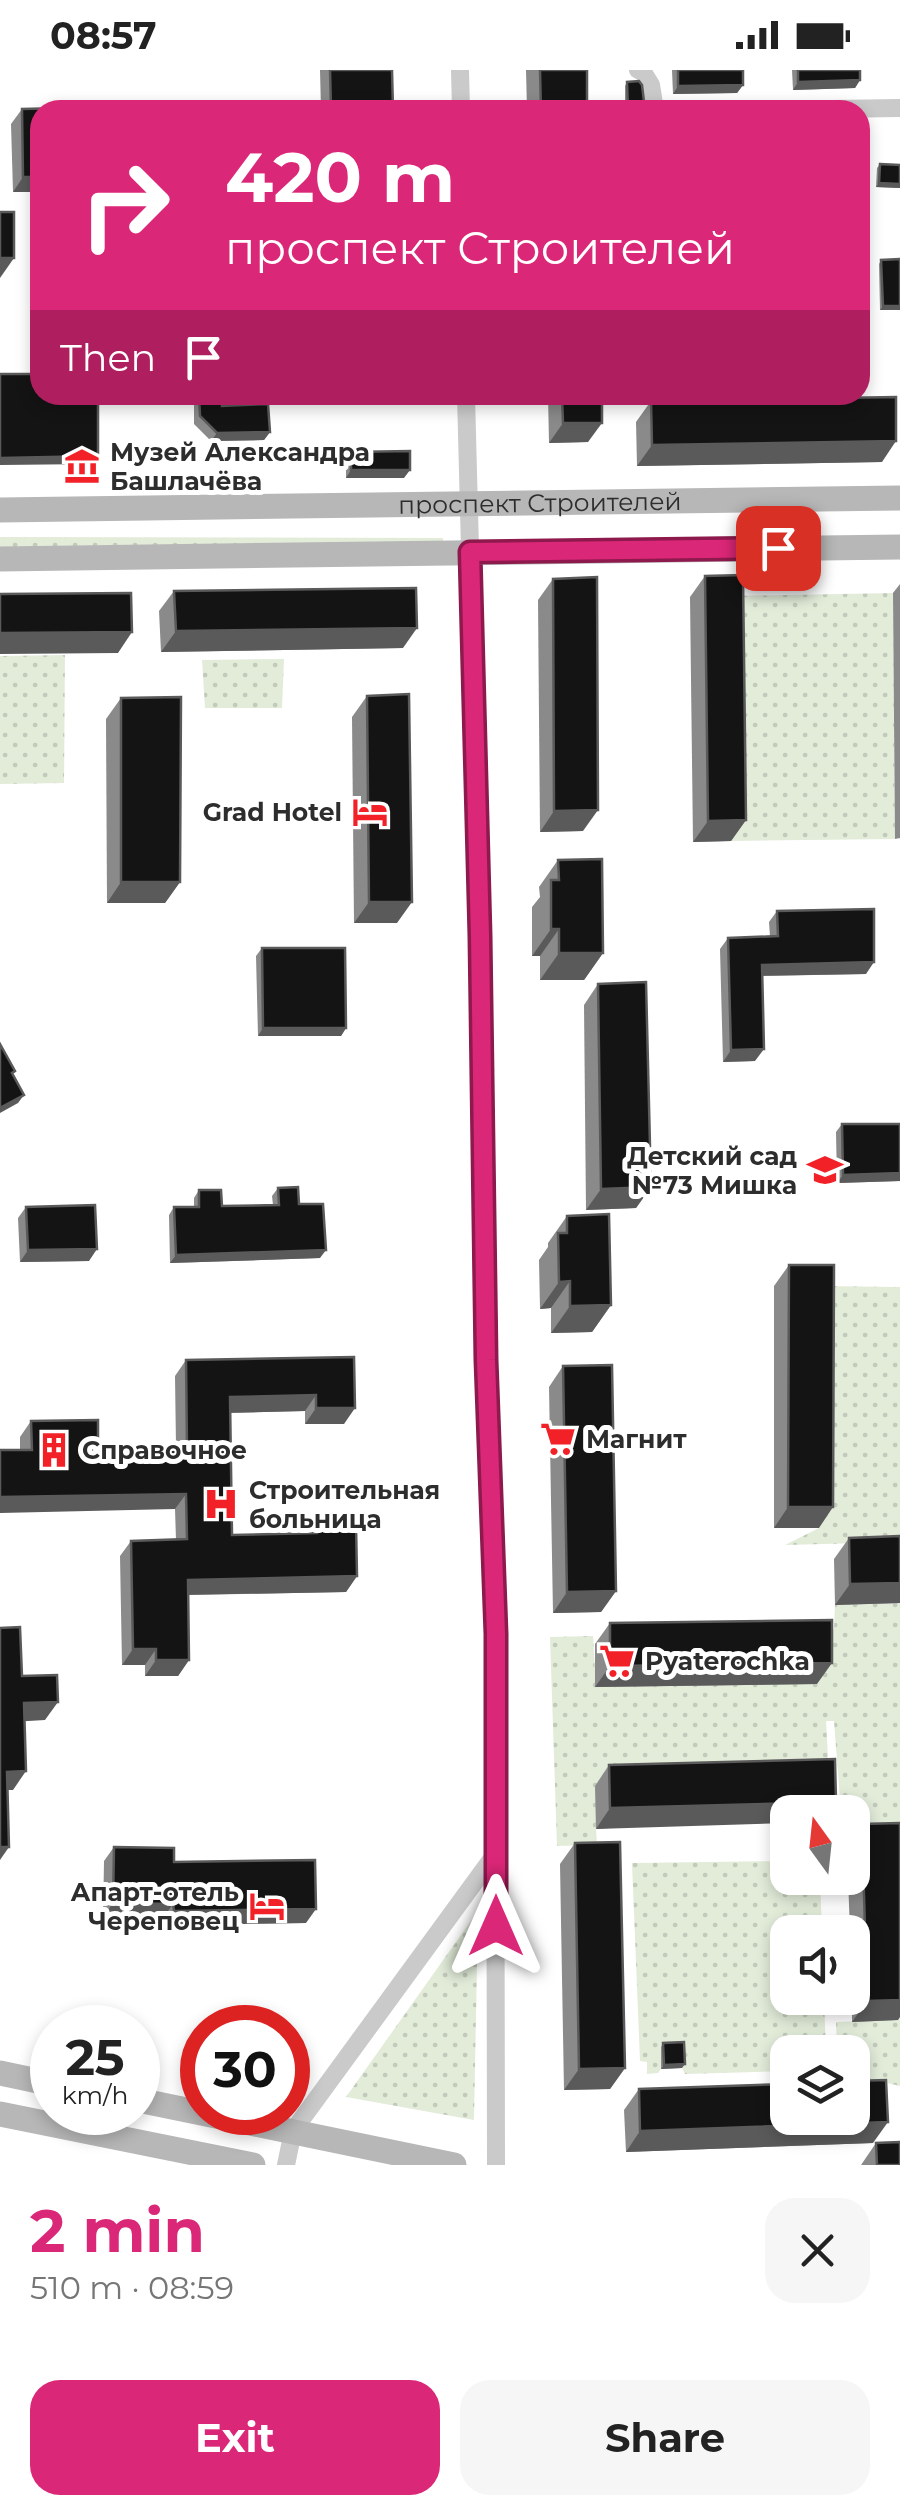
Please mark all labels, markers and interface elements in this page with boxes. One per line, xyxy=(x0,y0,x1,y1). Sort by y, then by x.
text: 08:57 xyxy=(50,12,157,59)
text: 420 m xyxy=(225,134,455,220)
icon: right xyxy=(60,140,190,270)
text: проспект Строителей xyxy=(225,220,735,275)
icon: arrive xyxy=(176,330,231,385)
text: Then xyxy=(60,334,156,381)
place label: Музей Александра Башлачёва xyxy=(110,437,370,496)
museum icon: Музей Александра Башлачёва xyxy=(63,447,101,485)
street label: проспект Строителей xyxy=(398,486,682,520)
pin xyxy=(736,506,821,591)
icon: arrive xyxy=(751,521,806,576)
hotel icon: Grad Hotel xyxy=(351,793,389,831)
place label: Grad Hotel xyxy=(203,797,342,827)
place label: Детский сад №73 Мишка xyxy=(627,1141,797,1200)
school or university icon: Детский сад №73 Мишка xyxy=(806,1151,844,1189)
supermarket icon: Магнит xyxy=(539,1420,577,1458)
place label: Магнит xyxy=(586,1424,687,1454)
building icon: Справочное xyxy=(35,1431,73,1469)
place label: Справочное xyxy=(82,1435,247,1465)
place label: Строительная больница xyxy=(249,1475,440,1534)
hospital icon: Строительная больница xyxy=(202,1485,240,1523)
supermarket icon: Pyaterochka xyxy=(598,1642,636,1680)
place label: Pyaterochka xyxy=(645,1646,810,1676)
north arrow xyxy=(770,1795,870,1895)
map controls xyxy=(770,1795,870,2135)
position arrow xyxy=(444,1874,548,1978)
place label: Апарт-отель Череповец xyxy=(71,1877,239,1936)
hotel icon: Апарт-отель Череповец xyxy=(248,1887,286,1925)
button: sound xyxy=(770,1915,870,2015)
speed limit sign: 30 xyxy=(180,2005,310,2135)
text: 25 xyxy=(65,2027,125,2088)
button: layers xyxy=(770,2035,870,2135)
text: km/h xyxy=(62,2080,128,2110)
text: 2 min xyxy=(30,2194,205,2267)
button: close xyxy=(765,2198,870,2303)
text: 510 m · 08:59 xyxy=(30,2268,234,2307)
button: Exit xyxy=(30,2380,440,2495)
button: Share xyxy=(460,2380,870,2495)

